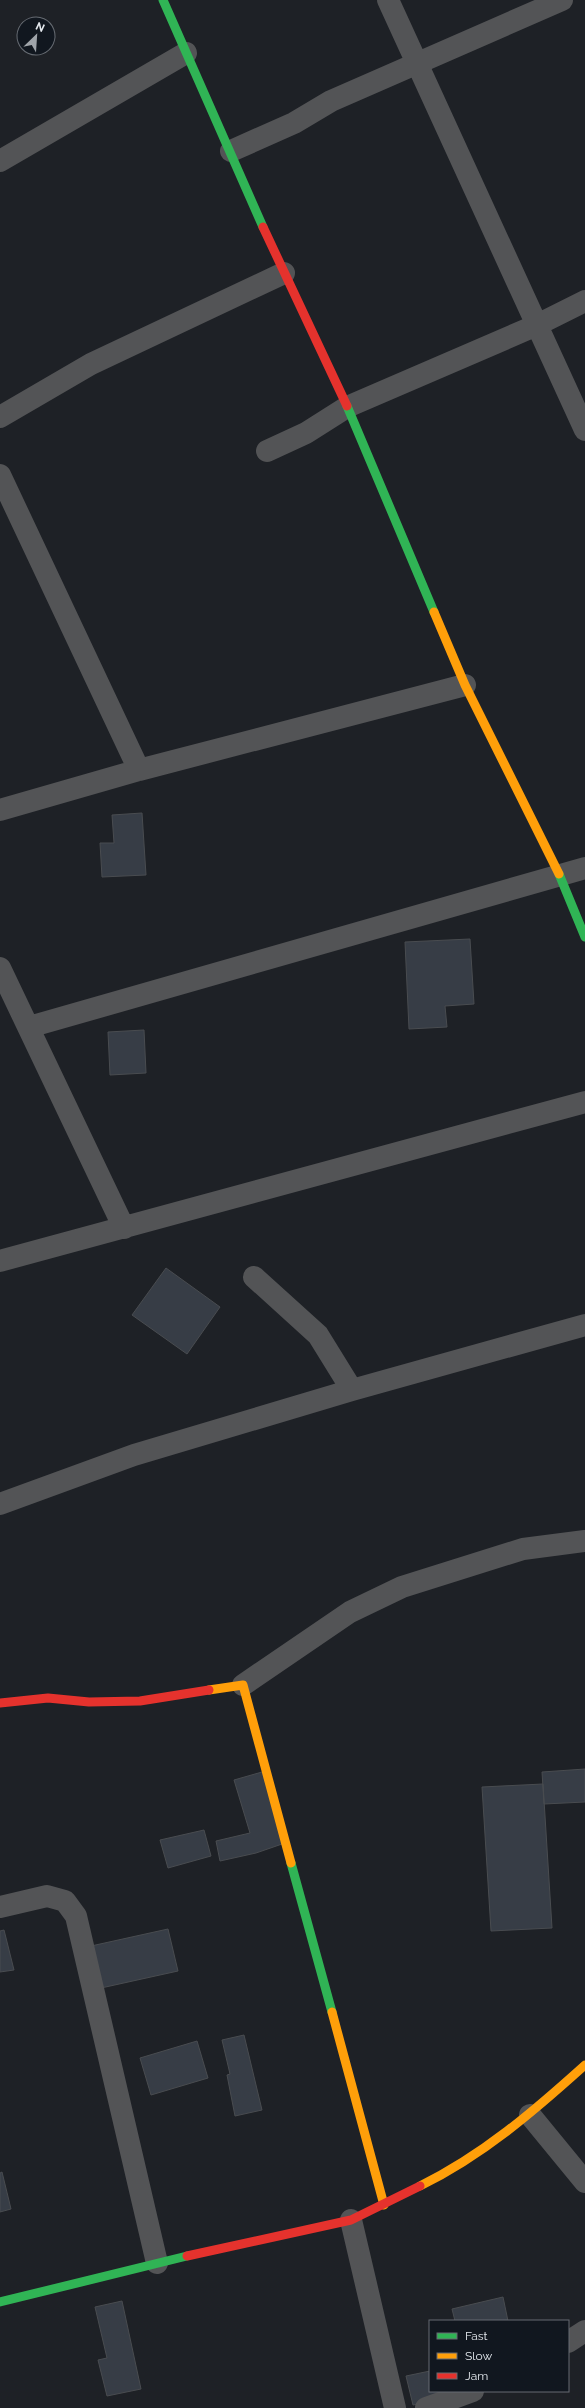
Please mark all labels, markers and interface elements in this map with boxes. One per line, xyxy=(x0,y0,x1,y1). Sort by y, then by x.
north arrow xyxy=(16,16,56,56)
text: N xyxy=(33,20,47,35)
legend xyxy=(429,2320,569,2392)
text: Fast xyxy=(465,2329,488,2343)
text: Slow xyxy=(465,2349,492,2363)
text: Jam xyxy=(465,2369,488,2383)

